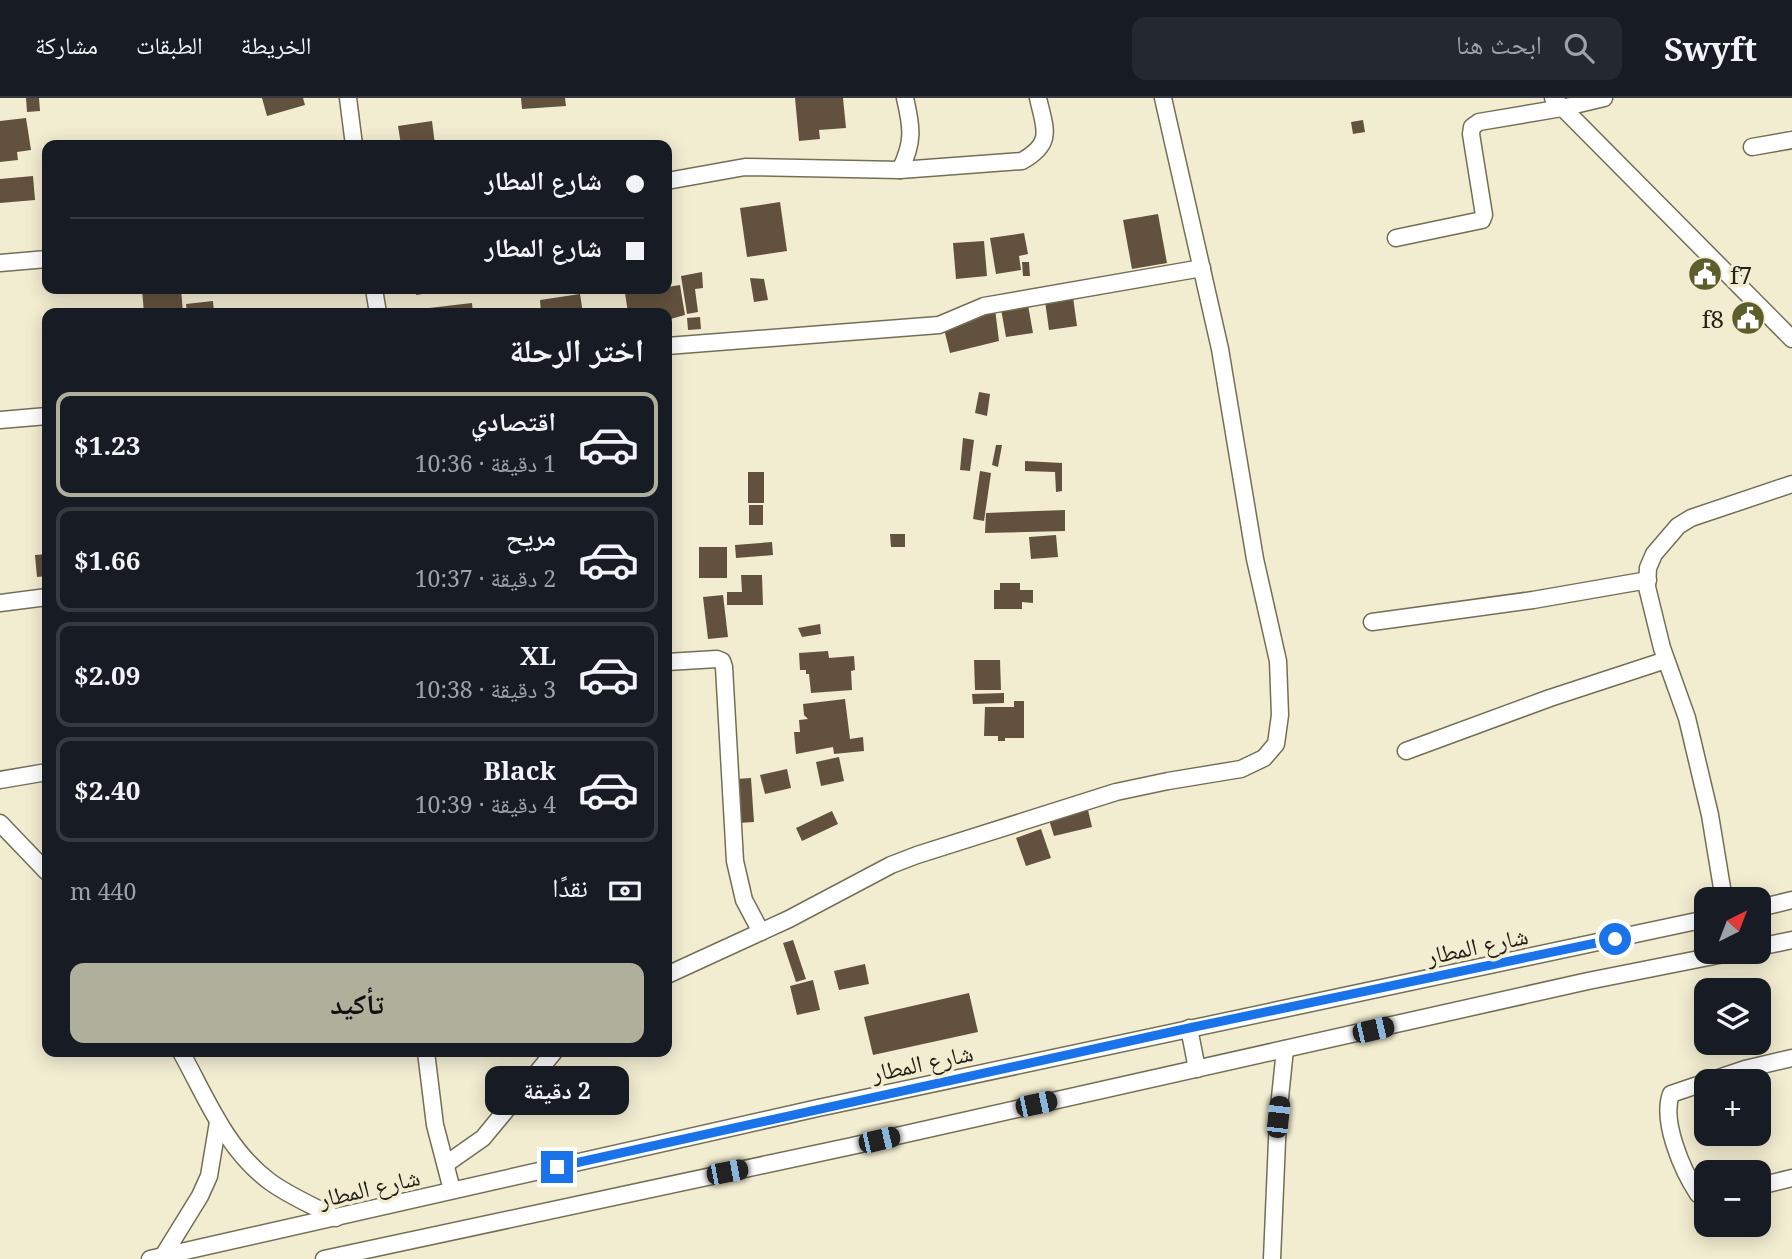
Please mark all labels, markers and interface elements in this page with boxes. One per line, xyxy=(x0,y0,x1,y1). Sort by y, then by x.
search box xyxy=(1132,17,1622,80)
text: ابحث هنا xyxy=(1456,26,1542,62)
text: Swyft xyxy=(1664,26,1757,71)
text: مشاركة xyxy=(35,28,98,61)
text: الطبقات xyxy=(136,28,203,61)
text: الخريطة xyxy=(241,28,311,61)
icon: search xyxy=(1560,29,1598,67)
text: شارع المطار xyxy=(485,162,602,198)
text: شارع المطار xyxy=(485,229,602,265)
public building icon: f7 xyxy=(1686,255,1724,293)
place label: f7 xyxy=(1730,258,1752,291)
public building icon: f8 xyxy=(1729,299,1767,337)
place label: f8 xyxy=(1702,302,1724,335)
text: اختر الرحلة xyxy=(509,328,644,371)
text: اقتصادي xyxy=(471,403,556,439)
icon: car xyxy=(577,413,640,476)
text: $1.23 xyxy=(74,427,140,463)
text: 1 دقيقة · 10:36 xyxy=(415,447,556,479)
text: مريح xyxy=(506,518,556,554)
icon: car xyxy=(577,528,640,591)
text: $1.66 xyxy=(74,542,140,578)
text: 2 دقيقة · 10:37 xyxy=(415,562,556,594)
text: XL xyxy=(520,637,556,673)
icon: car xyxy=(577,643,640,706)
text: $2.09 xyxy=(74,657,140,693)
text: 3 دقيقة · 10:38 xyxy=(415,673,556,705)
text: Black xyxy=(484,752,556,788)
icon: car xyxy=(577,758,640,821)
text: $2.40 xyxy=(74,772,140,808)
text: 4 دقيقة · 10:39 xyxy=(415,788,556,820)
text: نقدًا xyxy=(552,869,588,905)
icon: cash xyxy=(606,872,644,910)
text: 440 m xyxy=(70,875,136,907)
north arrow xyxy=(1694,887,1771,964)
map controls xyxy=(1694,887,1771,1237)
street label: شارع المطار xyxy=(1422,918,1531,972)
route start xyxy=(1599,923,1631,955)
button: تأكيد xyxy=(70,963,644,1043)
button: layers xyxy=(1694,978,1771,1055)
car xyxy=(1351,1015,1396,1045)
street label: شارع المطار xyxy=(867,1035,976,1089)
callout: 2 دقيقة xyxy=(485,1066,629,1114)
button: + xyxy=(1694,1069,1771,1146)
text: 2 دقيقة xyxy=(523,1074,591,1106)
car xyxy=(1014,1089,1059,1119)
car xyxy=(1266,1095,1291,1139)
car xyxy=(857,1125,902,1155)
route end xyxy=(541,1151,573,1183)
car xyxy=(705,1158,750,1186)
street label: شارع المطار xyxy=(314,1159,423,1215)
button: − xyxy=(1694,1160,1771,1237)

